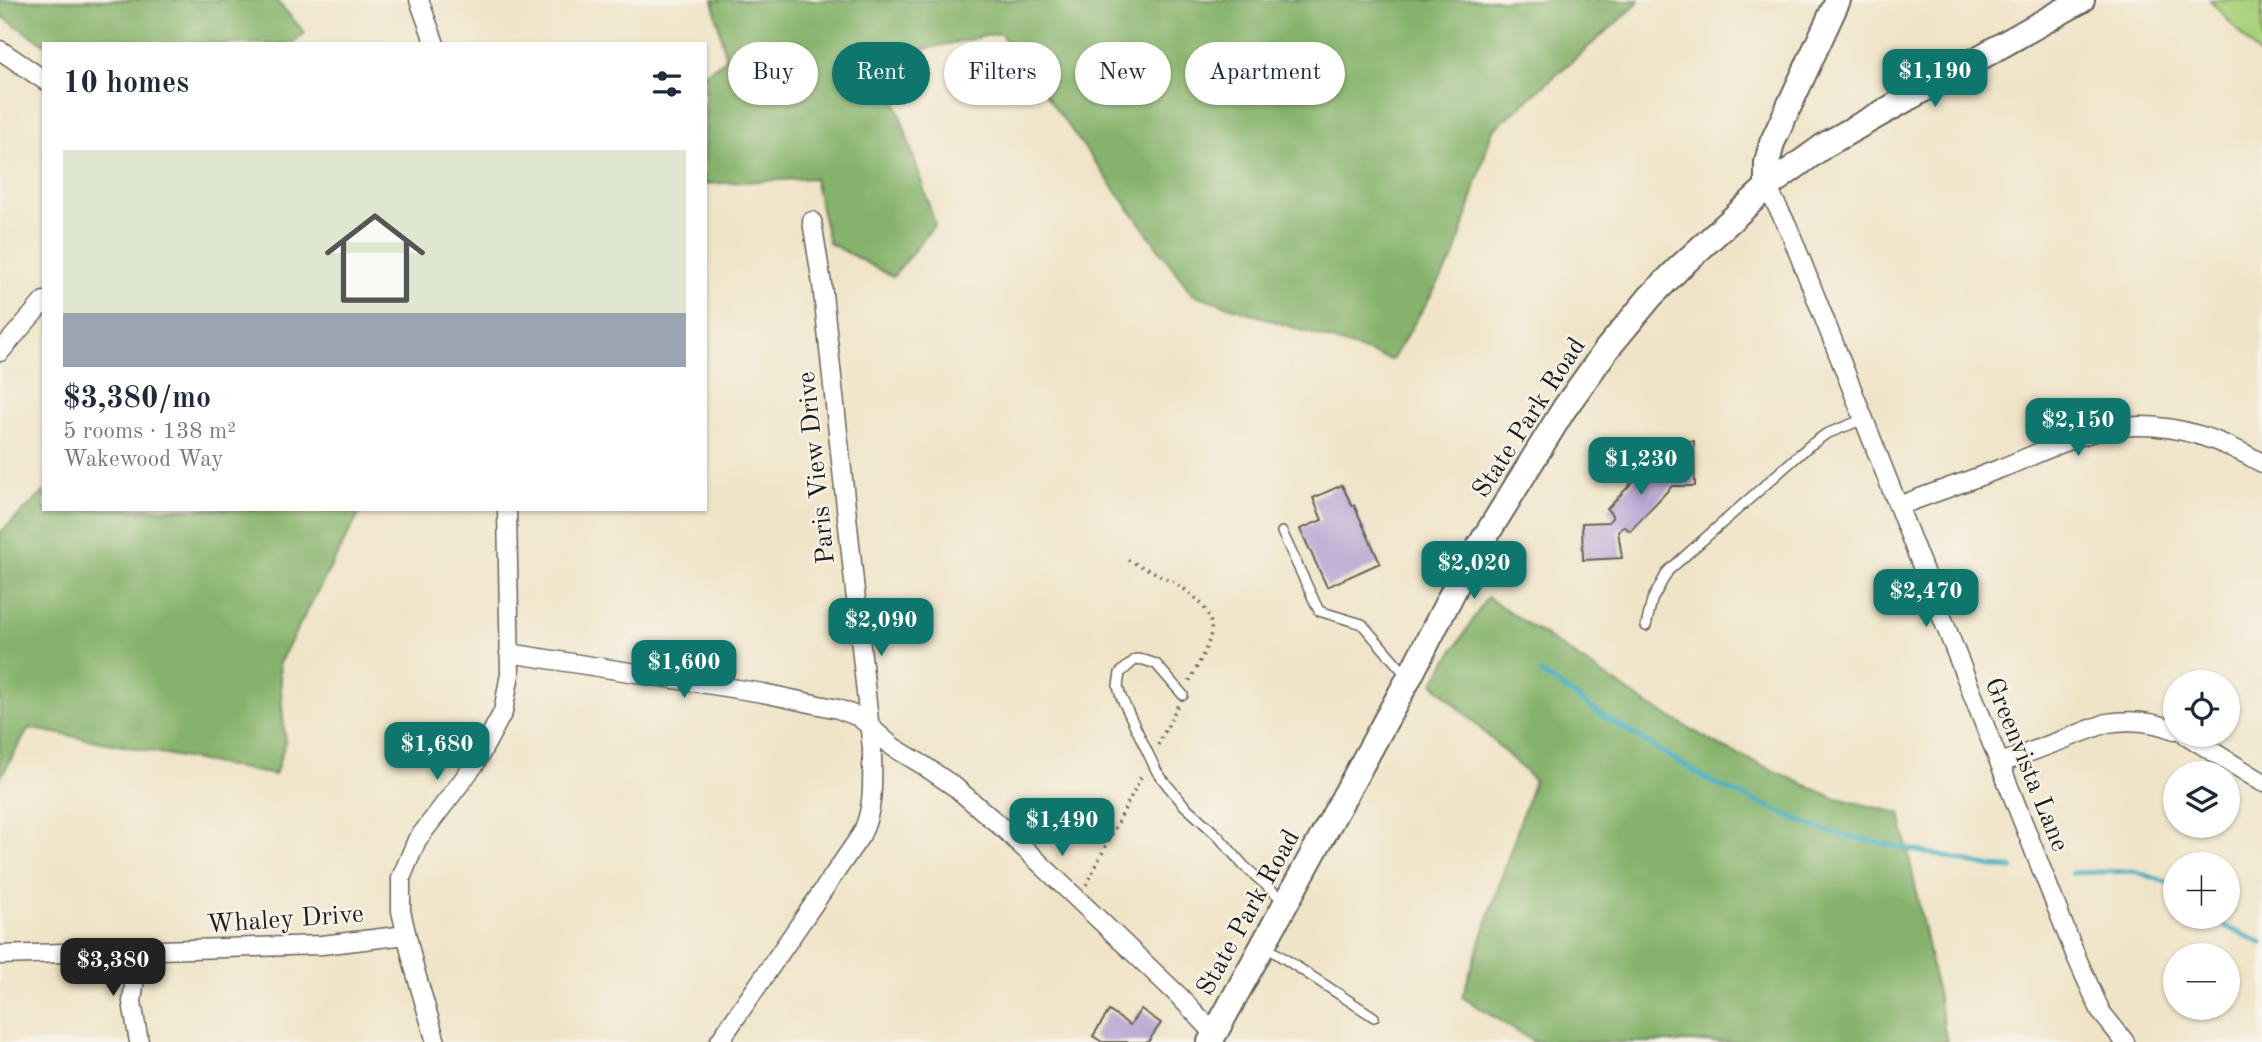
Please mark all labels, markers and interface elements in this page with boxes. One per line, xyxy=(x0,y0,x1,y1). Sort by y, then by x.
chip: Buy xyxy=(728,42,818,105)
chip: Rent xyxy=(832,42,930,105)
chip: Filters xyxy=(944,42,1061,105)
chip: New xyxy=(1075,42,1171,105)
chip: Apartment xyxy=(1185,42,1345,105)
pin: $1,190 xyxy=(1878,50,1992,109)
text: $1,190 xyxy=(1898,60,1972,83)
icon: filters xyxy=(648,65,686,103)
text: 10 homes xyxy=(63,69,189,99)
icon: home xyxy=(312,195,438,321)
street label: State Park Road xyxy=(1468,333,1591,503)
street label: Paris View Drive xyxy=(794,370,840,565)
text: $3,380/mo xyxy=(63,384,211,414)
pin: $2,150 xyxy=(2021,398,2135,458)
text: $2,150 xyxy=(2041,409,2115,432)
text: 5 rooms · 138 m² xyxy=(63,420,236,443)
pin: $1,230 xyxy=(1584,438,1698,497)
text: Wakewood Way xyxy=(63,448,224,471)
text: $1,230 xyxy=(1604,448,1678,471)
pin: $2,020 xyxy=(1417,542,1531,601)
text: $2,020 xyxy=(1437,552,1511,575)
pin: $2,470 xyxy=(1869,570,1983,629)
text: $2,470 xyxy=(1889,580,1963,603)
pin: $2,090 xyxy=(824,598,938,658)
text: $2,090 xyxy=(844,609,918,632)
pin: $1,600 xyxy=(627,640,741,700)
text: $1,600 xyxy=(647,651,721,674)
map controls xyxy=(2163,670,2240,1020)
button: locate xyxy=(2163,670,2240,747)
street label: Greenvista Lane xyxy=(1979,674,2073,855)
pin: $1,680 xyxy=(380,722,494,782)
text: $1,680 xyxy=(400,733,474,756)
button: layers xyxy=(2163,761,2240,838)
pin: $1,490 xyxy=(1005,798,1119,858)
text: $1,490 xyxy=(1025,809,1099,832)
street label: State Park Road xyxy=(1192,826,1305,1000)
button: + xyxy=(2163,852,2240,929)
street label: Whaley Drive xyxy=(206,902,364,938)
pin: $3,380 xyxy=(56,939,170,998)
button: − xyxy=(2163,943,2240,1020)
text: $3,380 xyxy=(76,949,150,972)

